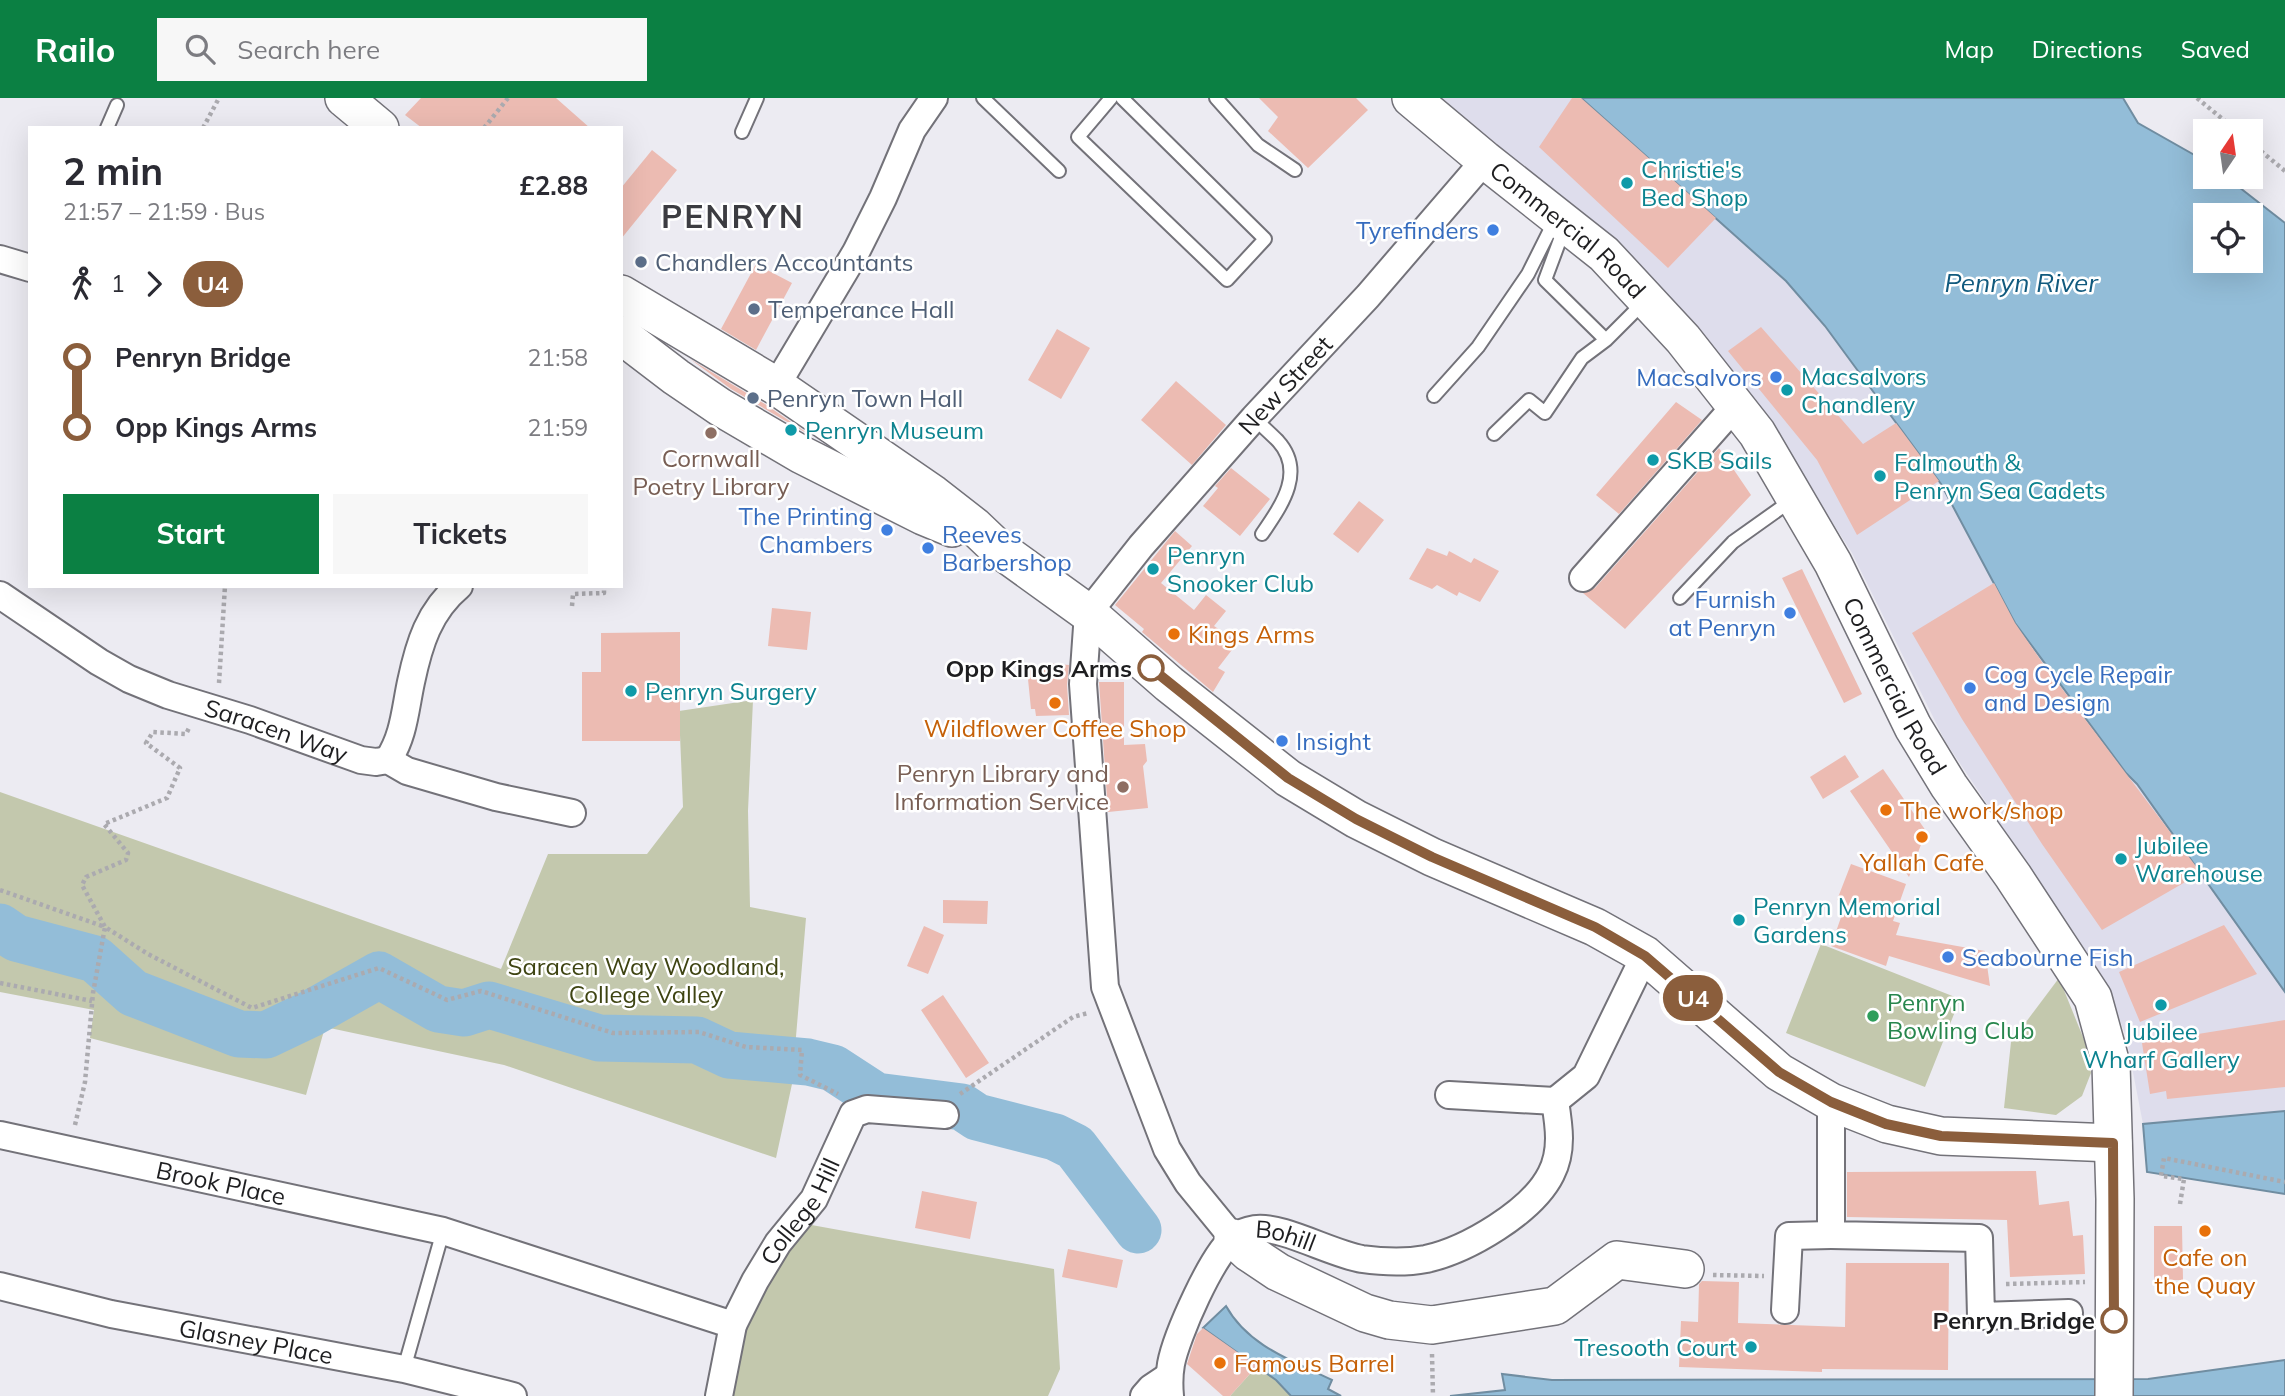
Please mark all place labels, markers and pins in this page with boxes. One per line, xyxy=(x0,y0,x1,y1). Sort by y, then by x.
place label: Christie's Bed Shop xyxy=(1641,154,1748,212)
marker: Christie's Bed Shop xyxy=(1619,175,1635,191)
place label: Tyrefinders xyxy=(1356,215,1479,245)
marker: Tyrefinders xyxy=(1485,222,1501,238)
place label: Chandlers Accountants xyxy=(655,247,913,277)
marker: Chandlers Accountants xyxy=(633,254,649,270)
place label: Temperance Hall xyxy=(768,294,954,324)
marker: Temperance Hall xyxy=(746,301,762,317)
place label: Macsalvors Chandlery xyxy=(1801,361,1927,419)
place label: Macsalvors xyxy=(1636,362,1762,392)
marker: Macsalvors xyxy=(1768,369,1784,385)
marker: Macsalvors Chandlery xyxy=(1779,382,1795,398)
place label: Penryn Town Hall xyxy=(767,383,963,413)
marker: Penryn Town Hall xyxy=(745,390,761,406)
place label: Penryn Museum xyxy=(805,415,984,445)
marker: Penryn Museum xyxy=(783,422,799,438)
marker: Cornwall Poetry Library xyxy=(703,425,719,441)
place label: Cornwall Poetry Library xyxy=(632,443,790,501)
place label: SKB Sails xyxy=(1667,445,1772,475)
place label: Falmouth & Penryn Sea Cadets xyxy=(1894,447,2106,505)
marker: SKB Sails xyxy=(1645,452,1661,468)
marker: Falmouth & Penryn Sea Cadets xyxy=(1872,468,1888,484)
place label: The Printing Chambers xyxy=(739,501,873,559)
place label: Reeves Barbershop xyxy=(942,519,1072,577)
marker: The Printing Chambers xyxy=(879,522,895,538)
marker: Reeves Barbershop xyxy=(920,540,936,556)
place label: Penryn Snooker Club xyxy=(1167,540,1314,598)
marker: Penryn Snooker Club xyxy=(1145,561,1161,577)
place label: Furnish at Penryn xyxy=(1668,584,1776,642)
marker: Furnish at Penryn xyxy=(1782,605,1798,621)
place label: Kings Arms xyxy=(1188,619,1315,649)
marker: Kings Arms xyxy=(1166,626,1182,642)
place label: Opp Kings Arms xyxy=(945,653,1132,683)
marker: Opp Kings Arms xyxy=(1138,655,1164,681)
place label: Cog Cycle Repair and Design xyxy=(1984,659,2172,717)
place label: Penryn Surgery xyxy=(645,676,817,706)
marker: Cog Cycle Repair and Design xyxy=(1962,680,1978,696)
marker: Penryn Surgery xyxy=(623,683,639,699)
marker: Wildflower Coffee Shop xyxy=(1047,695,1063,711)
place label: Wildflower Coffee Shop xyxy=(924,713,1186,743)
place label: Insight xyxy=(1296,726,1371,756)
marker: Insight xyxy=(1274,733,1290,749)
place label: Penryn Library and Information Service xyxy=(894,758,1109,816)
marker: Penryn Library and Information Service xyxy=(1115,779,1131,795)
place label: The work/shop xyxy=(1900,795,2063,825)
marker: The work/shop xyxy=(1878,802,1894,818)
marker: Yallah Cafe xyxy=(1914,829,1930,845)
place label: Jubilee Warehouse xyxy=(2135,830,2263,888)
place label: Yallah Cafe xyxy=(1859,847,1984,877)
marker: Jubilee Warehouse xyxy=(2113,851,2129,867)
place label: Penryn Memorial Gardens xyxy=(1753,891,1941,949)
marker: Penryn Memorial Gardens xyxy=(1731,912,1747,928)
place label: Seabourne Fish xyxy=(1962,942,2134,972)
marker: Seabourne Fish xyxy=(1940,949,1956,965)
place label: Penryn Bowling Club xyxy=(1887,987,2034,1045)
marker: Jubilee Wharf Gallery xyxy=(2153,997,2169,1013)
marker: Penryn Bowling Club xyxy=(1865,1008,1881,1024)
place label: Jubilee Wharf Gallery xyxy=(2082,1016,2240,1074)
marker: Cafe on the Quay xyxy=(2197,1223,2213,1239)
place label: Cafe on the Quay xyxy=(2154,1242,2256,1300)
place label: Penryn Bridge xyxy=(1933,1305,2095,1335)
marker: Penryn Bridge xyxy=(2101,1307,2127,1333)
place label: Tresooth Court xyxy=(1574,1332,1737,1362)
marker: Tresooth Court xyxy=(1743,1339,1759,1355)
place label: Famous Barrel xyxy=(1234,1348,1395,1378)
marker: Famous Barrel xyxy=(1212,1355,1228,1371)

